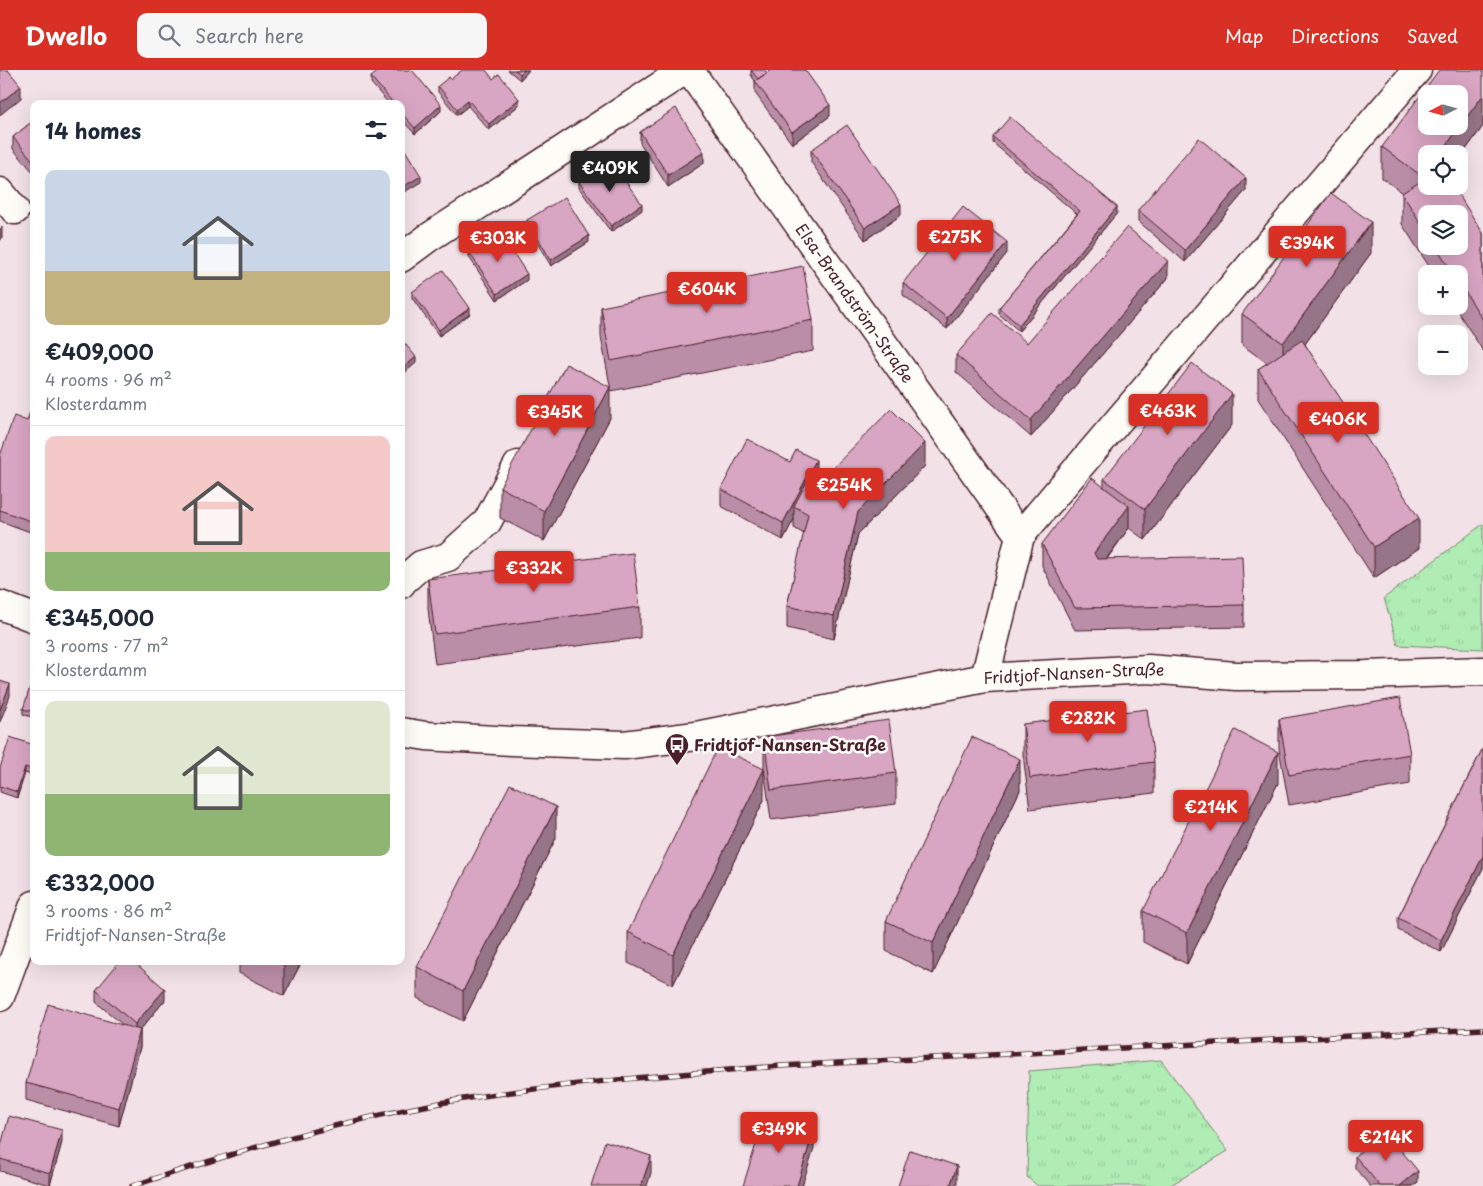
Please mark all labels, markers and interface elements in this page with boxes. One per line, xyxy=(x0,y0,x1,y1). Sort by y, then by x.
search box xyxy=(137,13,487,58)
text: Dwello xyxy=(25,17,107,53)
icon: search xyxy=(155,21,183,49)
text: Search here xyxy=(195,21,304,49)
text: Map xyxy=(1225,22,1263,49)
text: Directions xyxy=(1291,22,1379,49)
text: Saved xyxy=(1407,22,1458,49)
north arrow xyxy=(1418,85,1468,135)
map controls xyxy=(1418,85,1468,375)
text: 14 homes xyxy=(45,114,141,146)
icon: filters xyxy=(362,116,390,144)
button: locate xyxy=(1418,145,1468,195)
pin: €409K xyxy=(575,150,645,193)
text: €409K xyxy=(582,155,638,179)
icon: home xyxy=(173,203,263,293)
button: layers xyxy=(1418,205,1468,255)
street label: Elsa-Brandström-Straße xyxy=(790,218,920,387)
pin: €303K xyxy=(463,220,533,263)
pin: €275K xyxy=(920,220,990,262)
text: €275K xyxy=(928,224,982,248)
text: €303K xyxy=(470,225,526,249)
pin: €394K xyxy=(1272,226,1342,268)
text: €394K xyxy=(1280,230,1334,254)
button: + xyxy=(1418,265,1468,315)
pin: €604K xyxy=(672,272,742,314)
text: €604K xyxy=(678,276,736,300)
button: − xyxy=(1418,325,1468,375)
text: €409,000 xyxy=(45,335,154,367)
text: 4 rooms · 96 m² xyxy=(45,367,172,391)
text: Klosterdamm xyxy=(45,391,147,415)
pin: €345K xyxy=(520,394,590,437)
pin: €463K xyxy=(1133,394,1203,436)
text: €463K xyxy=(1140,398,1196,422)
text: €345K xyxy=(527,399,583,423)
pin: €406K xyxy=(1303,402,1373,444)
text: €406K xyxy=(1309,406,1367,430)
icon: home xyxy=(173,468,263,558)
pin: €254K xyxy=(809,468,879,510)
text: €254K xyxy=(816,472,872,496)
pin: €332K xyxy=(499,550,569,593)
text: €332K xyxy=(506,555,562,579)
text: €345,000 xyxy=(45,601,154,633)
text: 3 rooms · 77 m² xyxy=(45,633,169,657)
street label: Fridtjof-Nansen-Straße xyxy=(983,656,1166,689)
text: Klosterdamm xyxy=(45,657,147,681)
pin: €282K xyxy=(1053,700,1123,743)
text: €282K xyxy=(1060,705,1116,729)
bus stop icon: Fridtjof-Nansen-Straße xyxy=(664,732,690,766)
place label: Fridtjof-Nansen-Straße xyxy=(694,732,886,756)
icon: home xyxy=(173,733,263,823)
pin: €214K xyxy=(1176,790,1246,832)
text: €214K xyxy=(1184,794,1238,818)
text: €332,000 xyxy=(45,866,154,898)
text: 3 rooms · 86 m² xyxy=(45,898,172,922)
text: Fridtjof-Nansen-Straße xyxy=(45,922,226,946)
pin: €349K xyxy=(744,1112,814,1154)
text: €349K xyxy=(752,1116,806,1140)
pin: €214K xyxy=(1351,1120,1421,1162)
text: €214K xyxy=(1359,1124,1413,1148)

